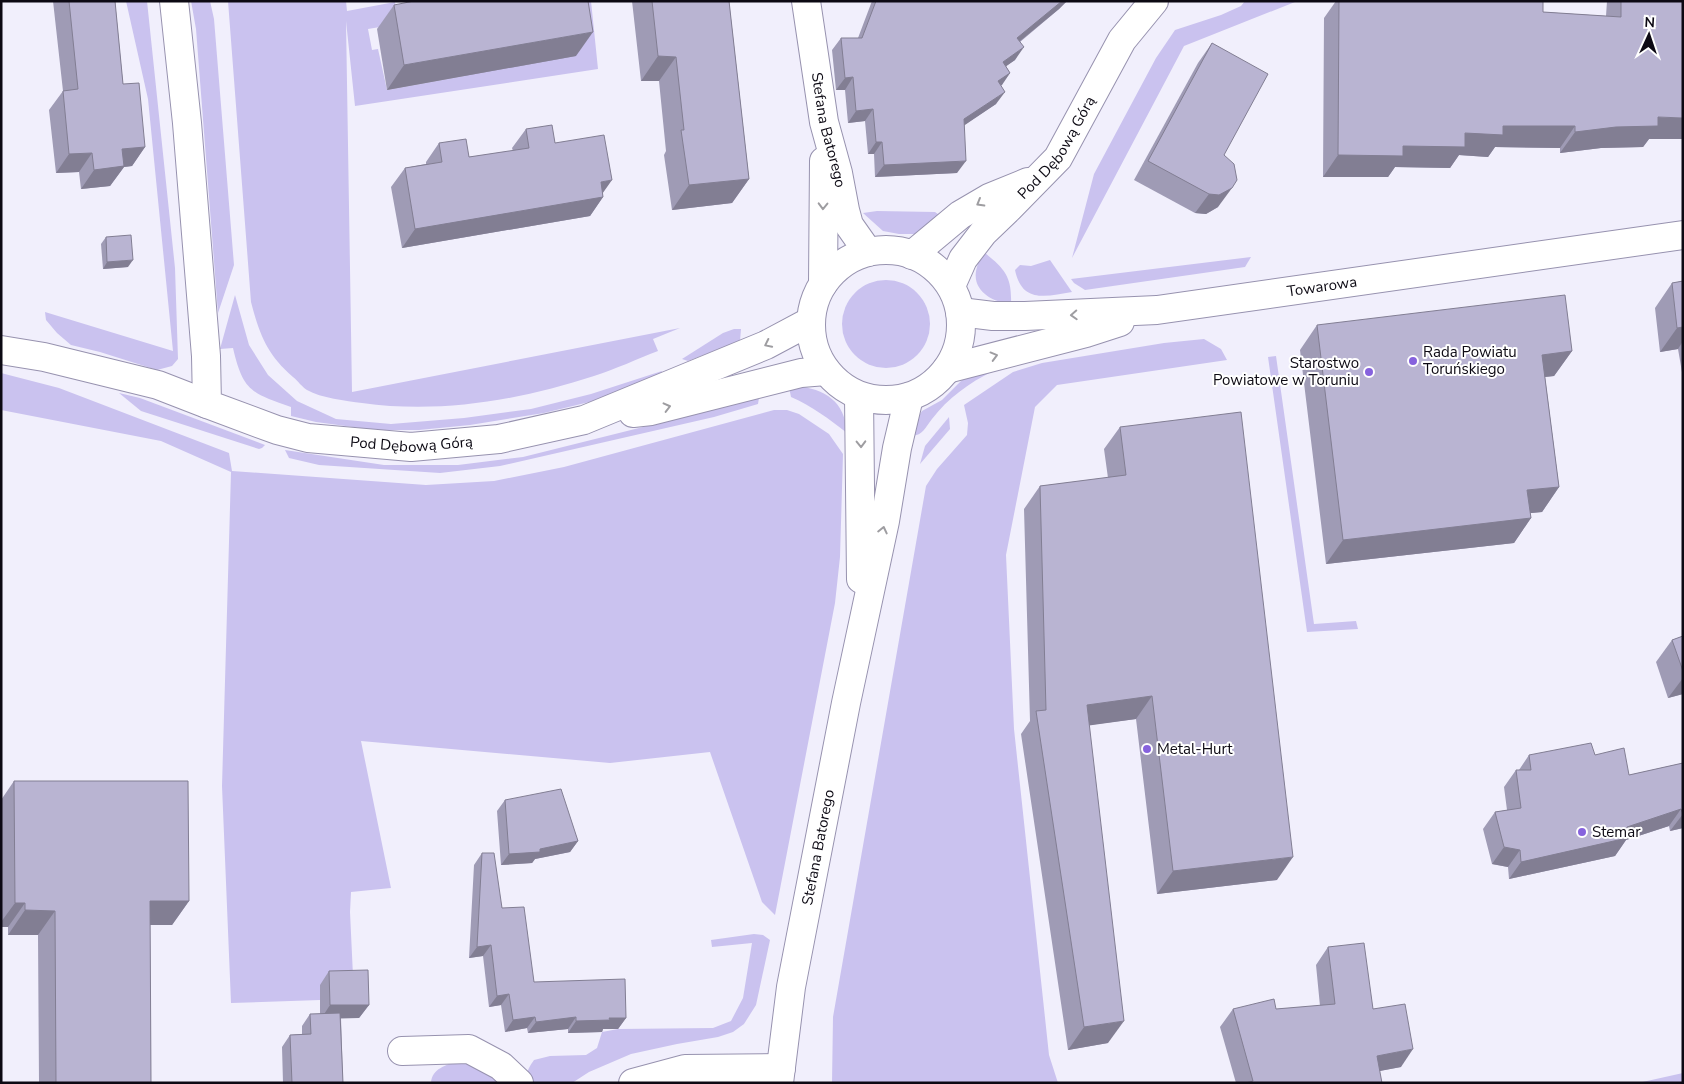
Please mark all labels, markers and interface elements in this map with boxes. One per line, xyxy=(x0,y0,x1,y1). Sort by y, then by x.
north arrow xyxy=(1624,10,1674,60)
text: N xyxy=(1644,13,1655,32)
street label: Stefana Batorego xyxy=(807,71,851,189)
street label: Pod Dębową Górą xyxy=(1013,92,1100,204)
one-way arrow xyxy=(977,196,986,206)
one-way arrow xyxy=(818,202,829,210)
street label: Towarowa xyxy=(1286,272,1358,301)
one-way arrow xyxy=(1070,309,1078,320)
one-way arrow xyxy=(764,338,773,348)
place label: Rada Powiatu Toruńskiego xyxy=(1423,342,1517,379)
one-way arrow xyxy=(990,351,999,362)
place label: Starostwo Powiatowe w Toruniu xyxy=(1213,353,1359,390)
marker: Rada Powiatu Toruńskiego xyxy=(1407,355,1419,367)
marker: Starostwo Powiatowe w Toruniu xyxy=(1363,366,1375,378)
one-way arrow xyxy=(662,402,671,413)
street label: Pod Dębową Górą xyxy=(349,431,474,457)
one-way arrow xyxy=(855,441,866,449)
one-way arrow xyxy=(877,525,888,534)
place label: Metal-Hurt xyxy=(1157,739,1233,759)
marker: Metal-Hurt xyxy=(1141,743,1153,755)
street label: Stefana Batorego xyxy=(797,788,839,907)
place label: Stemar xyxy=(1592,822,1641,842)
marker: Stemar xyxy=(1576,826,1588,838)

